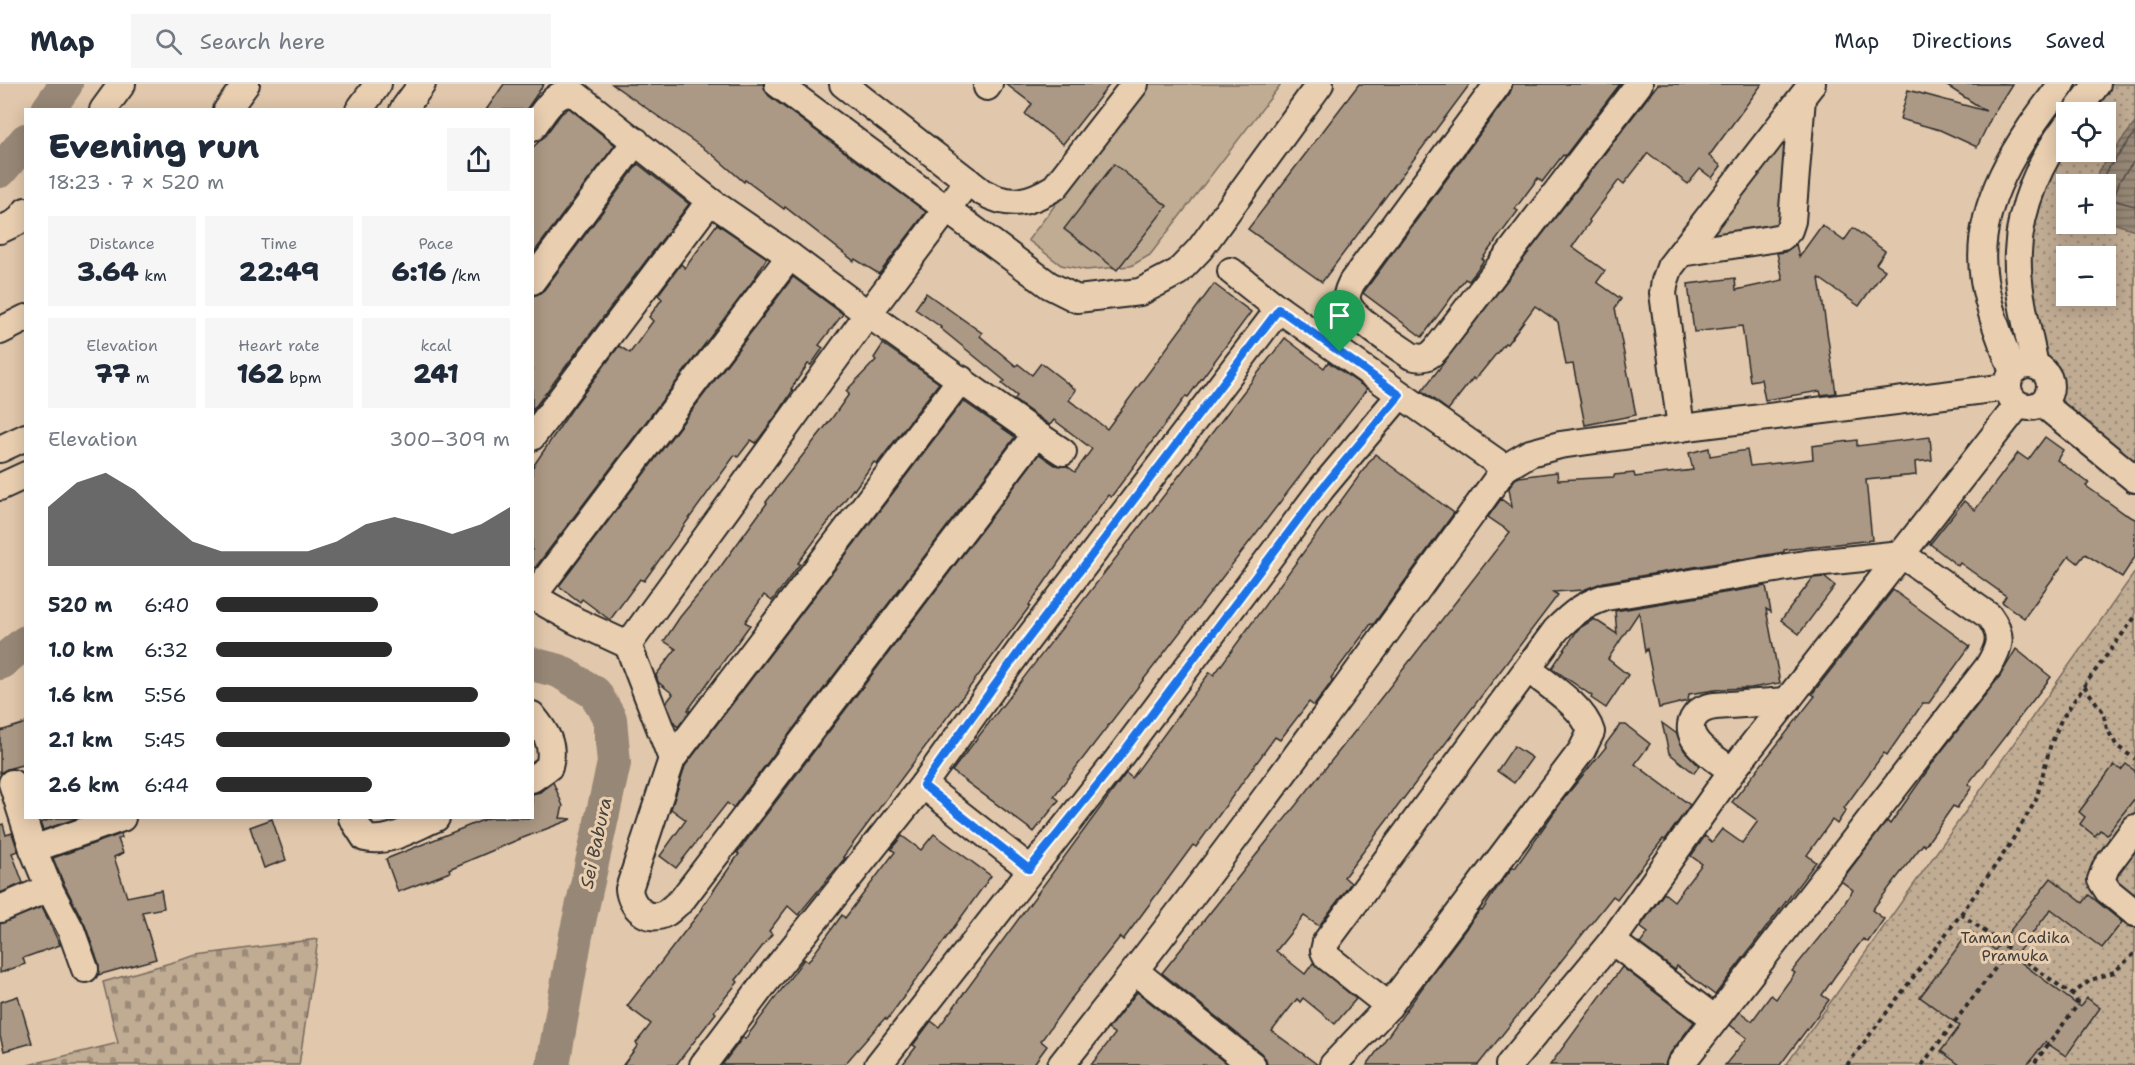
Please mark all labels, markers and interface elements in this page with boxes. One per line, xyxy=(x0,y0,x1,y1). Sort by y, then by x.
search box xyxy=(131,14,551,68)
text: Map xyxy=(30,22,95,60)
icon: search xyxy=(152,25,185,58)
text: Search here xyxy=(200,27,325,56)
text: Map xyxy=(1834,27,1879,55)
text: Directions xyxy=(1912,27,2012,55)
text: Saved xyxy=(2045,27,2105,55)
map controls xyxy=(2056,102,2116,306)
button: locate xyxy=(2056,102,2116,162)
text: Evening run xyxy=(48,124,259,169)
button: share xyxy=(447,128,510,191)
text: 18:23 · 7 × 520 m xyxy=(48,169,224,195)
button: + xyxy=(2056,174,2116,234)
text: Distance xyxy=(89,233,155,254)
text: Time xyxy=(261,233,297,254)
text: Pace xyxy=(418,233,454,254)
button: − xyxy=(2056,246,2116,306)
text: 3.64 xyxy=(77,254,139,289)
text: 22:49 xyxy=(239,254,319,289)
text: 6:16 xyxy=(391,254,446,289)
text: km xyxy=(139,265,167,286)
text: /km xyxy=(446,265,481,286)
pin xyxy=(1314,290,1365,352)
icon: arrive xyxy=(1323,299,1356,332)
text: Elevation xyxy=(86,335,158,356)
text: Heart rate xyxy=(238,335,320,356)
text: kcal xyxy=(420,335,452,356)
text: 77 xyxy=(94,356,130,391)
text: 162 xyxy=(236,356,284,391)
text: 241 xyxy=(413,356,459,391)
text: m xyxy=(130,367,150,388)
text: bpm xyxy=(284,367,322,388)
text: Elevation xyxy=(48,426,138,452)
text: 300–309 m xyxy=(389,426,510,452)
text: 520 m xyxy=(48,592,113,618)
text: 6:40 xyxy=(144,592,189,618)
text: 1.0 km xyxy=(48,637,113,663)
text: 6:32 xyxy=(144,637,188,663)
text: 1.6 km xyxy=(48,682,114,708)
text: 5:56 xyxy=(144,682,187,708)
text: 2.1 km xyxy=(48,727,113,753)
text: 5:45 xyxy=(144,727,185,753)
text: 2.6 km xyxy=(48,772,119,798)
text: 6:44 xyxy=(144,772,189,798)
water label: Sei Babura xyxy=(575,795,617,891)
park label: Taman Cadika Pramuka xyxy=(1960,927,2070,966)

